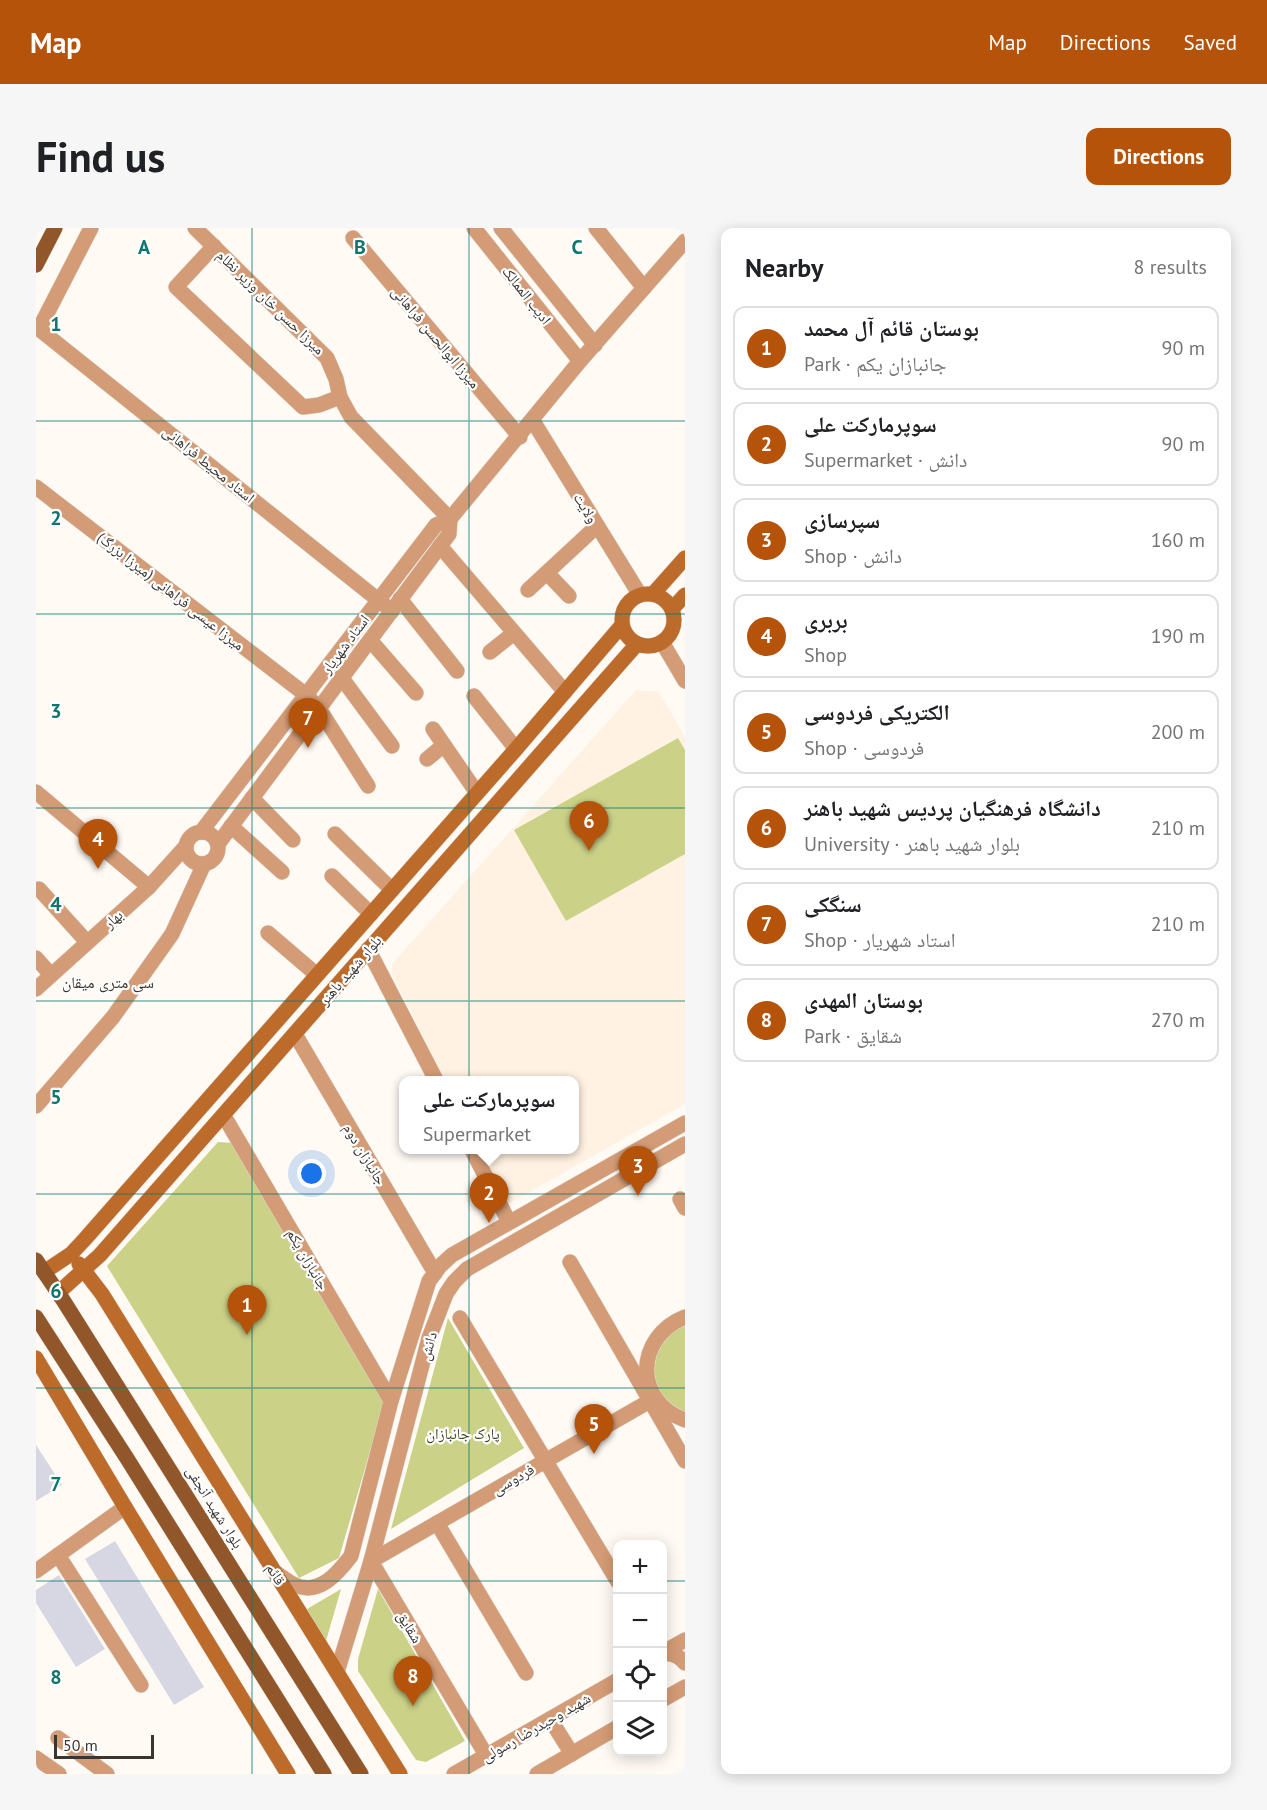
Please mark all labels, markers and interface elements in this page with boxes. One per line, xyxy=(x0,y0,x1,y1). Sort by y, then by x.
text: Map xyxy=(30,24,81,61)
text: Map xyxy=(988,29,1027,56)
text: Directions xyxy=(1060,29,1151,56)
text: Saved xyxy=(1184,29,1237,56)
button: Directions xyxy=(1086,128,1231,185)
text: Find us xyxy=(36,129,165,184)
text: A xyxy=(138,234,151,260)
text: B xyxy=(354,234,366,260)
text: C xyxy=(571,234,583,260)
street label: میرزا حسن خان وزیر نظام xyxy=(212,246,329,359)
text: Nearby xyxy=(745,251,823,284)
text: 8 results xyxy=(1134,254,1207,280)
street label: ادیب الممالک xyxy=(498,262,556,328)
street label: میرزا ابوالحسن فراهانی xyxy=(387,282,484,393)
text: 1 xyxy=(50,311,62,337)
text: بوستان قائم آل محمد xyxy=(804,314,979,342)
text: 1 xyxy=(761,335,772,361)
text: 90 m xyxy=(1162,335,1205,361)
text: Park · جانبازان یکم xyxy=(804,351,947,377)
text: سوپرمارکت علی xyxy=(804,410,937,438)
street label: استاد محیط فراهانی xyxy=(159,421,259,508)
text: 2 xyxy=(761,431,772,457)
text: 90 m xyxy=(1162,431,1205,457)
text: Supermarket · دانش xyxy=(804,447,967,473)
street label: ولایت xyxy=(570,489,602,527)
text: 2 xyxy=(50,505,62,531)
text: سپرسازی xyxy=(804,506,880,534)
text: 3 xyxy=(761,527,772,553)
text: 160 m xyxy=(1151,527,1205,553)
street label: میرزا عیسی فراهانی (میرزا بزرگ) xyxy=(93,528,249,655)
text: Shop · دانش xyxy=(804,543,902,569)
text: بربری xyxy=(804,606,847,634)
street label: استاد شهریار xyxy=(316,611,373,678)
text: 4 xyxy=(761,623,772,649)
text: 190 m xyxy=(1151,623,1205,649)
text: Shop xyxy=(804,642,847,668)
text: 3 xyxy=(50,698,62,724)
pin: 7 xyxy=(288,698,328,748)
text: الکتریکی فردوسی xyxy=(804,698,950,726)
text: 5 xyxy=(761,719,772,745)
text: 200 m xyxy=(1151,719,1205,745)
text: Shop · فردوسی xyxy=(804,735,924,761)
text: دانشگاه فرهنگیان پردیس شهید باهنر xyxy=(804,794,1101,822)
pin: 6 xyxy=(570,802,608,851)
text: 6 xyxy=(761,815,772,841)
text: 210 m xyxy=(1151,815,1205,841)
pin: 4 xyxy=(78,820,118,869)
text: University · بلوار شهید باهنر xyxy=(804,831,1020,857)
text: سنگکی xyxy=(804,890,862,918)
text: 4 xyxy=(50,891,62,917)
street label: بهار xyxy=(99,905,127,933)
text: 7 xyxy=(761,911,772,937)
text: 210 m xyxy=(1151,911,1205,937)
text: Shop · استاد شهریار xyxy=(804,927,955,953)
street label: بلوار شهید باهنر xyxy=(314,931,385,1010)
district label: سی متری میقان xyxy=(62,972,154,993)
text: بوستان المهدی xyxy=(804,986,923,1014)
text: 8 xyxy=(761,1007,772,1033)
text: 270 m xyxy=(1151,1007,1205,1033)
text: Park · شقایق xyxy=(804,1023,902,1049)
popup xyxy=(399,1076,579,1154)
text: 5 xyxy=(50,1084,62,1110)
text: سوپرمارکت علی xyxy=(423,1085,555,1113)
street label: جانبازان دوم xyxy=(338,1120,391,1189)
text: Supermarket xyxy=(423,1121,531,1147)
pin: 3 xyxy=(618,1146,658,1196)
your location xyxy=(297,1159,326,1188)
pin: 2 xyxy=(470,1174,508,1223)
street label: جانبازان یکم xyxy=(282,1225,333,1294)
text: 6 xyxy=(50,1278,62,1304)
pin: 1 xyxy=(228,1286,266,1335)
street label: دانش xyxy=(415,1329,442,1363)
pin: 5 xyxy=(574,1404,614,1454)
park label: پارک جانبازان xyxy=(426,1424,500,1444)
street label: فردوسی xyxy=(488,1459,538,1500)
street label: بلوار شهید آنجفی xyxy=(181,1462,248,1552)
text: 7 xyxy=(50,1471,62,1497)
map controls xyxy=(613,1540,667,1756)
button: + xyxy=(613,1540,667,1594)
street label: قائم xyxy=(261,1560,290,1589)
button: − xyxy=(613,1594,667,1648)
street label: شقایق xyxy=(392,1607,427,1647)
button: locate xyxy=(613,1648,667,1702)
pin: 8 xyxy=(394,1656,433,1706)
text: 8 xyxy=(50,1664,62,1690)
street label: شهید وحیدرضا رسولی xyxy=(478,1688,594,1767)
button: layers xyxy=(613,1702,667,1756)
scale bar xyxy=(54,1732,154,1760)
text: 50 m xyxy=(63,1735,98,1755)

